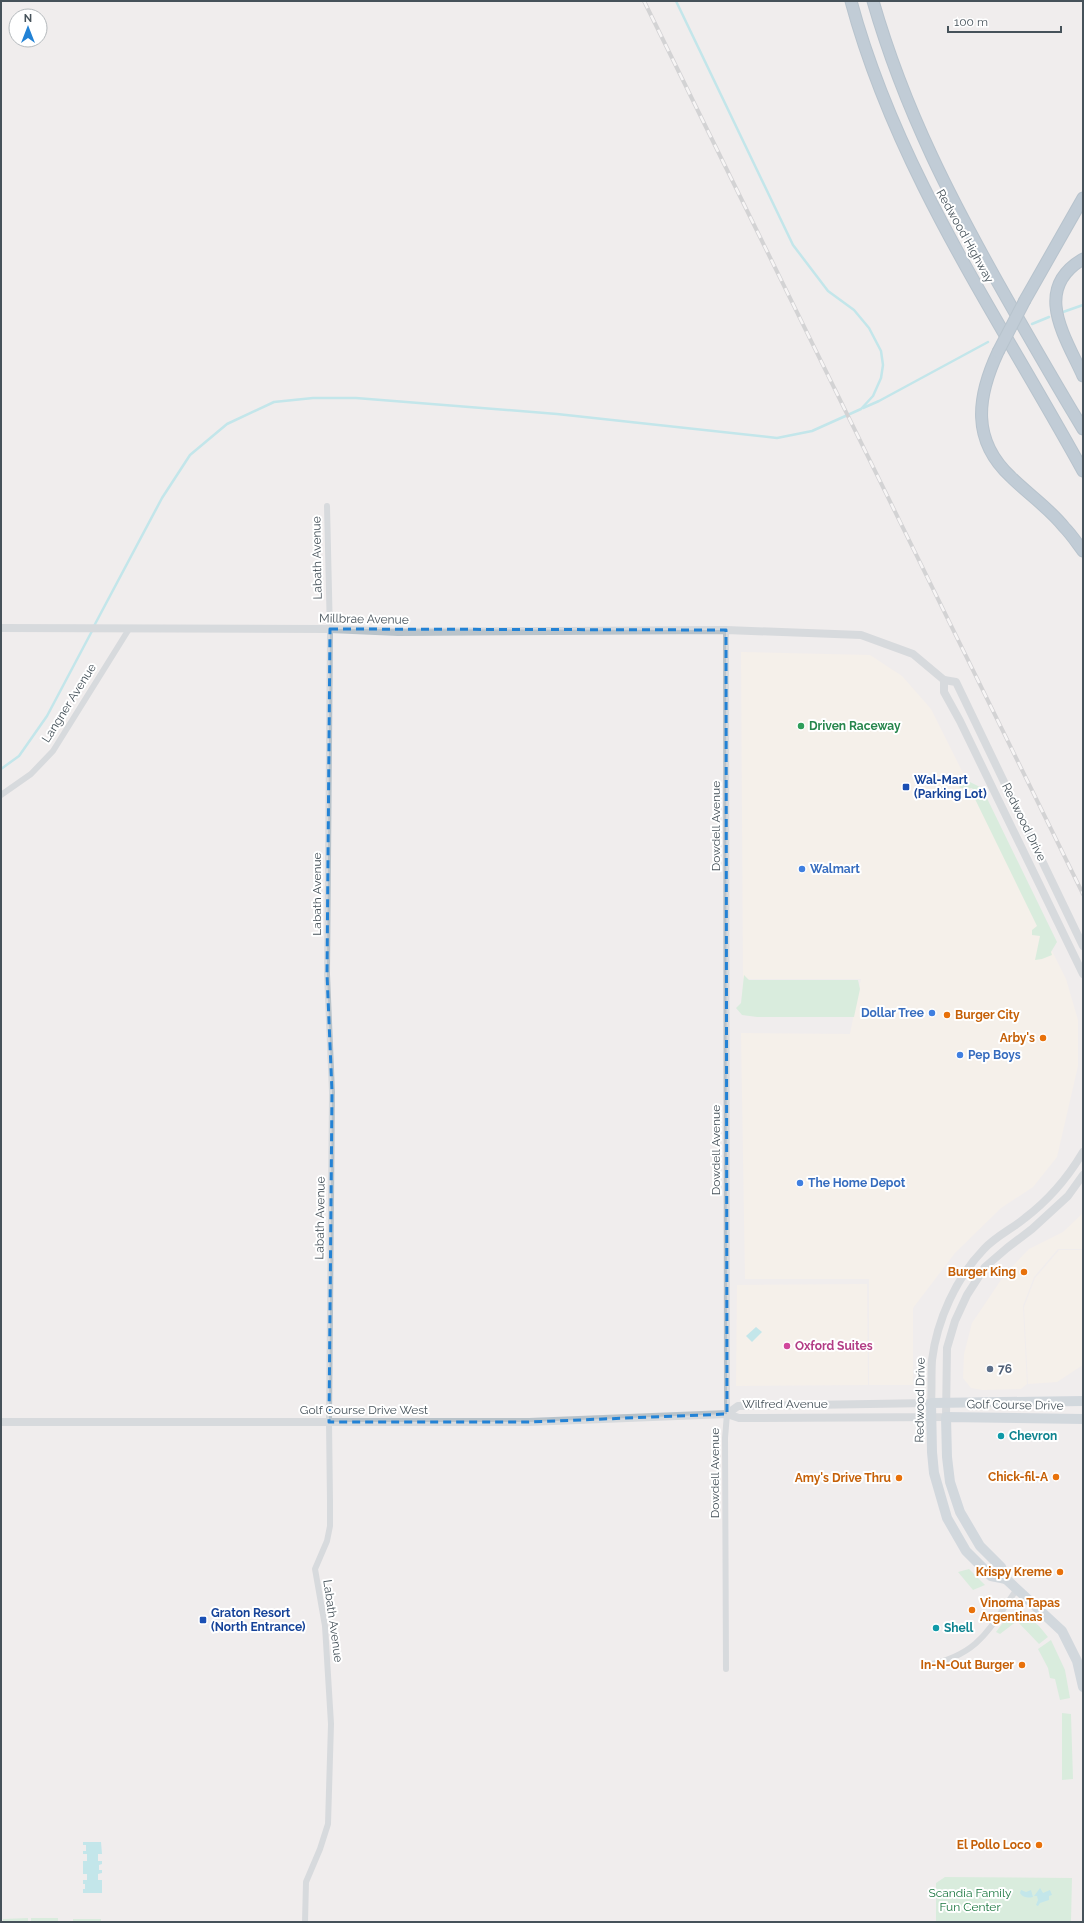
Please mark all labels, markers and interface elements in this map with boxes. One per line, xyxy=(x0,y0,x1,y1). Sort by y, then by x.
north arrow xyxy=(8,8,48,48)
scale bar xyxy=(948,8,1061,34)
text: N xyxy=(24,12,32,25)
text: 100 m xyxy=(954,15,988,29)
street label: Redwood Highway xyxy=(934,187,997,286)
street label: Labath Avenue xyxy=(309,516,325,600)
street label: Millbrae Avenue xyxy=(319,611,409,627)
street label: Langner Avenue xyxy=(39,661,99,745)
place label: Driven Raceway xyxy=(809,719,901,733)
marker: Driven Raceway xyxy=(796,721,806,731)
place label: Wal-Mart (Parking Lot) xyxy=(914,773,987,801)
street label: Dowdell Avenue xyxy=(709,781,723,871)
street label: Redwood Drive xyxy=(999,781,1049,863)
marker: Wal-Mart (Parking Lot) xyxy=(901,782,911,792)
street label: Labath Avenue xyxy=(310,852,324,936)
place label: Walmart xyxy=(810,862,860,876)
marker: Walmart xyxy=(797,864,807,874)
place label: Dollar Tree xyxy=(861,1006,924,1020)
marker: Dollar Tree xyxy=(927,1008,937,1018)
place label: Burger City xyxy=(955,1008,1020,1022)
marker: Burger City xyxy=(942,1010,952,1020)
place label: Arby's xyxy=(1000,1031,1035,1045)
marker: Arby's xyxy=(1038,1033,1048,1043)
place label: Pep Boys xyxy=(968,1048,1021,1062)
marker: Pep Boys xyxy=(955,1050,965,1060)
street label: Dowdell Avenue xyxy=(709,1105,723,1195)
street label: Labath Avenue xyxy=(312,1176,328,1260)
place label: The Home Depot xyxy=(808,1176,906,1190)
marker: The Home Depot xyxy=(795,1178,805,1188)
place label: Burger King xyxy=(948,1265,1016,1279)
marker: Burger King xyxy=(1019,1267,1029,1277)
place label: Oxford Suites xyxy=(795,1339,873,1353)
marker: Oxford Suites xyxy=(782,1341,792,1351)
street label: Redwood Drive xyxy=(912,1357,928,1443)
place label: 76 xyxy=(998,1362,1012,1376)
marker: 76 xyxy=(985,1364,995,1374)
street label: Wilfred Avenue xyxy=(742,1397,828,1411)
street label: Golf Course Drive xyxy=(966,1397,1064,1413)
street label: Golf Course Drive West xyxy=(300,1403,428,1417)
street label: Dowdell Avenue xyxy=(708,1428,722,1518)
place label: Chevron xyxy=(1009,1429,1057,1443)
marker: Chevron xyxy=(996,1431,1006,1441)
place label: Chick-fil-A xyxy=(988,1470,1049,1484)
place label: Amy's Drive Thru xyxy=(795,1471,891,1485)
marker: Chick-fil-A xyxy=(1051,1472,1061,1482)
marker: Amy's Drive Thru xyxy=(894,1473,904,1483)
place label: Krispy Kreme xyxy=(976,1565,1052,1579)
marker: Krispy Kreme xyxy=(1055,1567,1065,1577)
street label: Labath Avenue xyxy=(320,1579,346,1663)
place label: Vinoma Tapas Argentinas xyxy=(980,1596,1060,1624)
marker: Vinoma Tapas Argentinas xyxy=(967,1605,977,1615)
place label: Graton Resort (North Entrance) xyxy=(211,1606,306,1634)
marker: Graton Resort (North Entrance) xyxy=(198,1615,208,1625)
place label: Shell xyxy=(944,1621,974,1635)
marker: Shell xyxy=(931,1623,941,1633)
place label: In-N-Out Burger xyxy=(921,1658,1014,1672)
marker: In-N-Out Burger xyxy=(1017,1660,1027,1670)
place label: El Pollo Loco xyxy=(957,1838,1031,1852)
marker: El Pollo Loco xyxy=(1034,1840,1044,1850)
park label: Scandia Family Fun Center xyxy=(928,1886,1012,1914)

